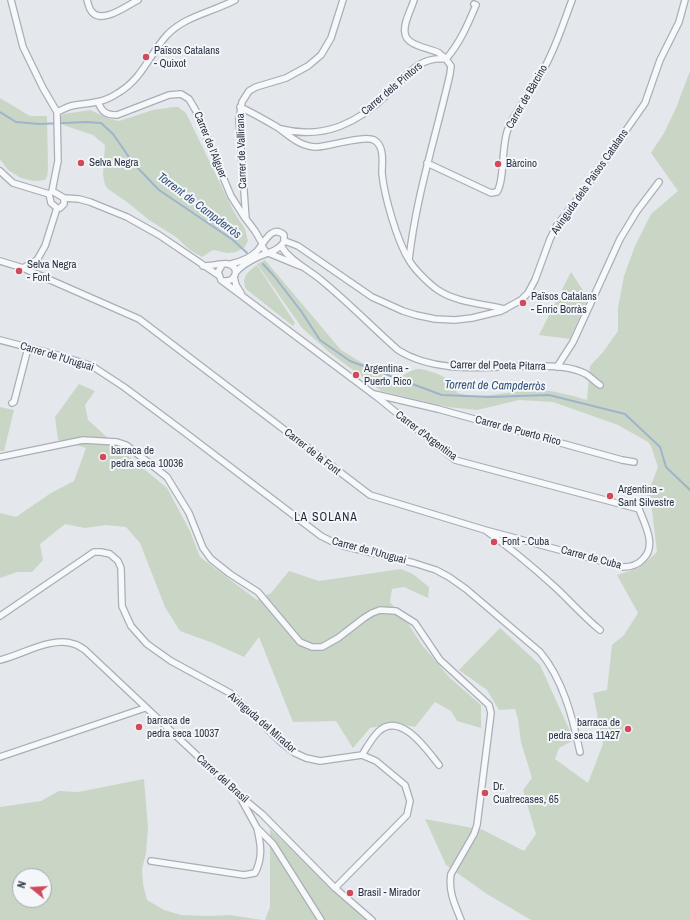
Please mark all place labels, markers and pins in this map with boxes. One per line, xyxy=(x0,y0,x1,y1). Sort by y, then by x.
place label: Països Catalans - Quixot xyxy=(154,44,220,70)
marker: Països Catalans - Quixot xyxy=(141,52,151,62)
place label: Selva Negra xyxy=(89,156,139,170)
place label: Bàrcino xyxy=(506,157,537,171)
marker: Selva Negra xyxy=(76,158,86,168)
marker: Bàrcino xyxy=(493,159,503,169)
place label: Selva Negra - Font xyxy=(27,258,77,284)
marker: Selva Negra - Font xyxy=(14,266,24,276)
place label: Països Catalans - Enric Borràs xyxy=(531,290,597,316)
marker: Països Catalans - Enric Borràs xyxy=(518,298,528,308)
place label: Argentina - Puerto Rico xyxy=(364,362,412,388)
marker: Argentina - Puerto Rico xyxy=(351,370,361,380)
place label: barraca de pedra seca 10036 xyxy=(111,444,183,470)
marker: barraca de pedra seca 10036 xyxy=(98,452,108,462)
place label: Argentina - Sant Silvestre xyxy=(618,483,674,509)
marker: Argentina - Sant Silvestre xyxy=(605,491,615,501)
place label: Font - Cuba xyxy=(502,535,549,549)
marker: Font - Cuba xyxy=(489,537,499,547)
place label: barraca de pedra seca 10037 xyxy=(147,714,219,740)
place label: barraca de pedra seca 11427 xyxy=(548,716,620,742)
marker: barraca de pedra seca 10037 xyxy=(134,722,144,732)
marker: barraca de pedra seca 11427 xyxy=(623,724,633,734)
place label: Dr. Cuatrecases, 65 xyxy=(493,780,559,806)
marker: Dr. Cuatrecases, 65 xyxy=(480,788,490,798)
place label: Brasil - Mirador xyxy=(358,886,420,900)
marker: Brasil - Mirador xyxy=(345,888,355,898)

